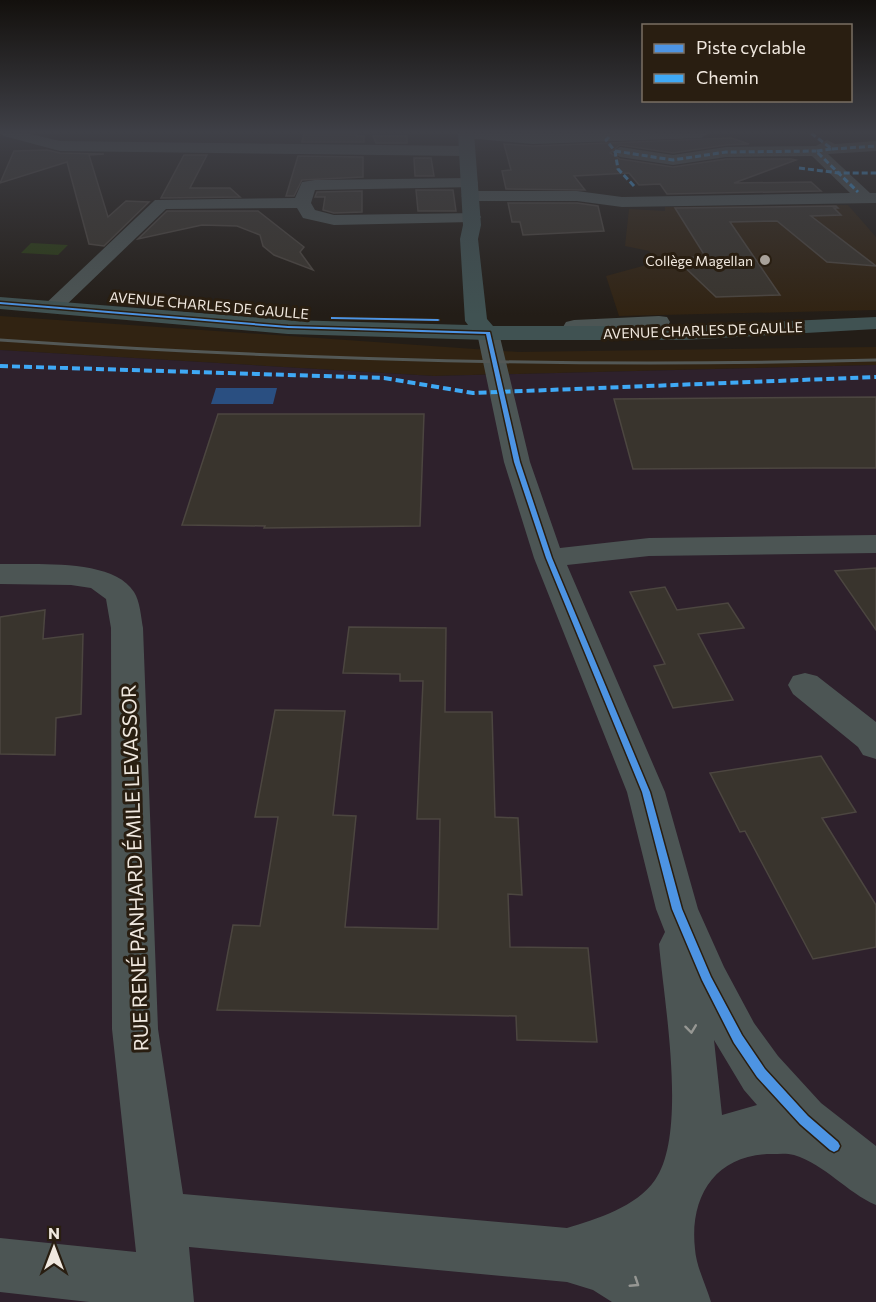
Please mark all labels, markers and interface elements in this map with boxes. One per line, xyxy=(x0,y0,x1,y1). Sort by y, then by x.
legend xyxy=(642,24,852,102)
text: Piste cyclable xyxy=(696,36,806,58)
text: Chemin xyxy=(696,66,759,88)
place label: Collège Magellan xyxy=(645,252,753,269)
marker: Collège Magellan xyxy=(758,253,772,267)
street label: AVENUE CHARLES DE GAULLE xyxy=(109,288,309,322)
street label: AVENUE CHARLES DE GAULLE xyxy=(603,318,803,342)
street label: RUE RENÉ PANHARD ÉMILE LEVASSOR xyxy=(116,684,152,1052)
one-way arrow xyxy=(684,1025,697,1034)
north arrow xyxy=(24,1218,84,1278)
text: N xyxy=(48,1223,60,1242)
one-way arrow xyxy=(629,1276,639,1288)

